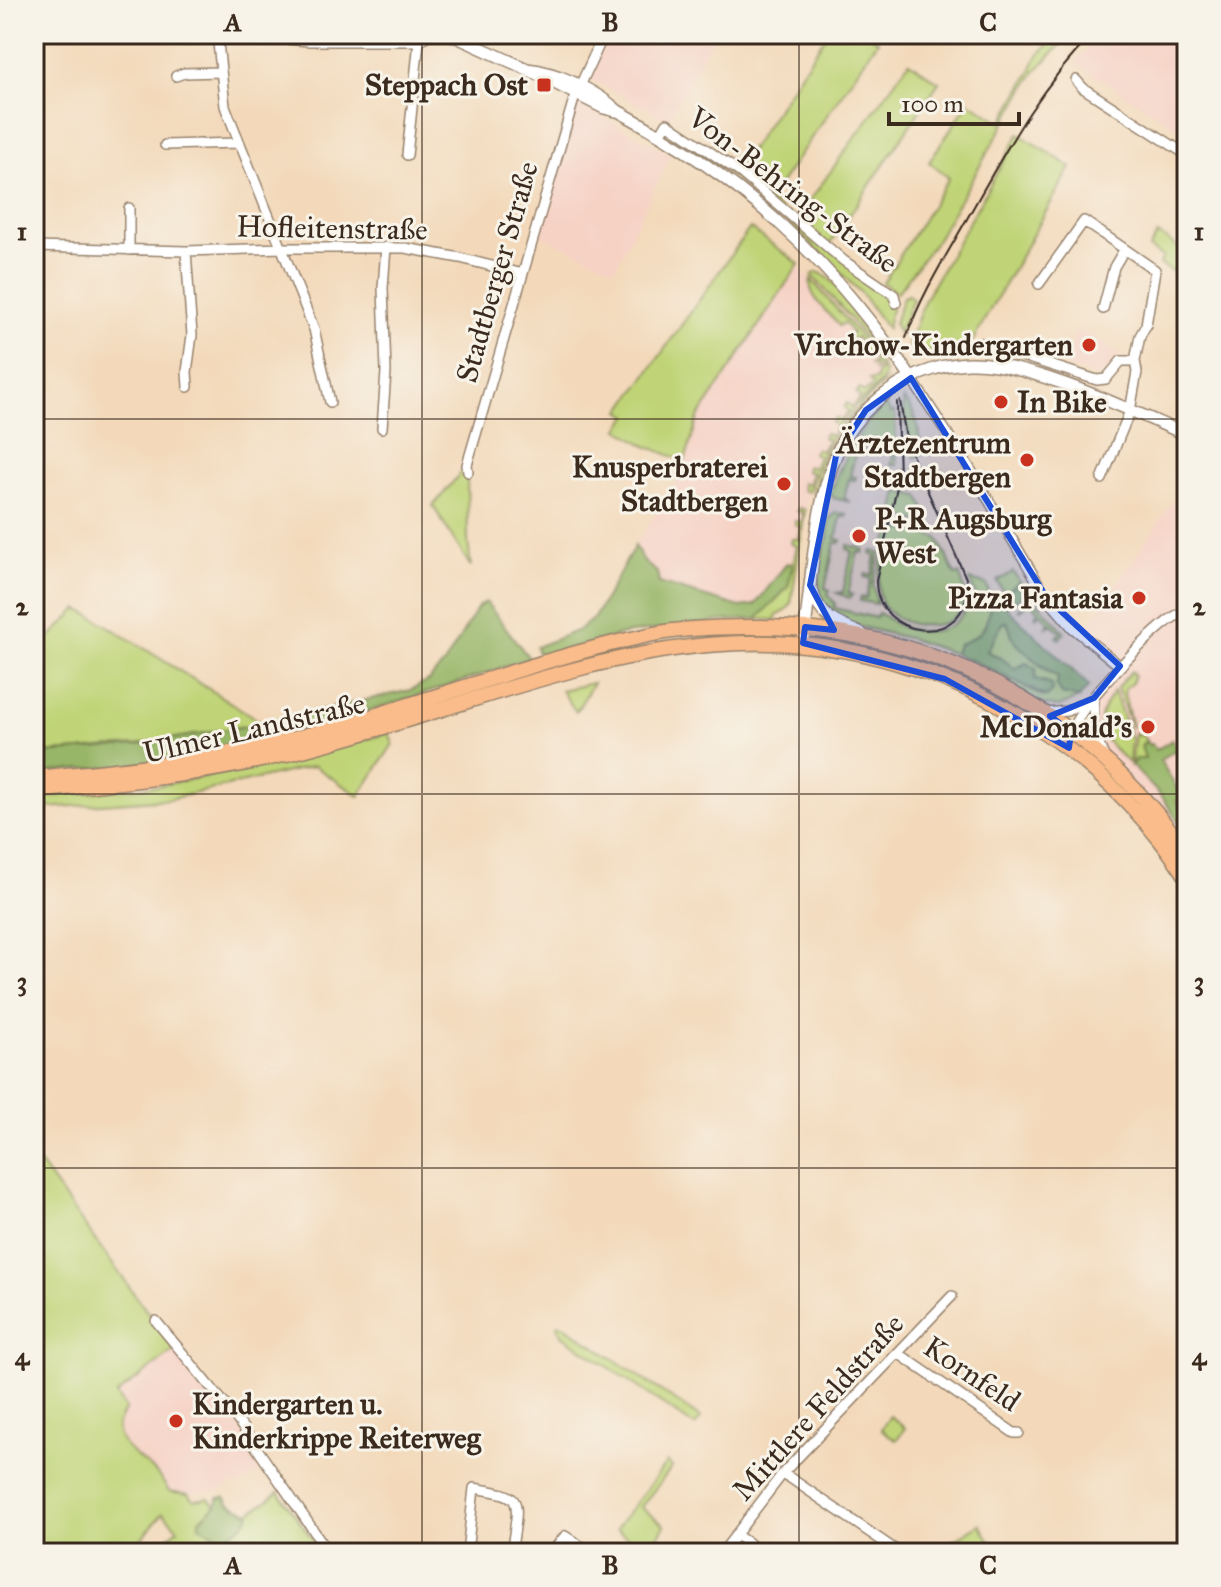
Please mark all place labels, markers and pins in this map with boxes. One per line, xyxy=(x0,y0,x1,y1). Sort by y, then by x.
place label: Steppach Ost xyxy=(365,67,528,103)
marker: Steppach Ost xyxy=(535,76,553,94)
place label: Virchow-Kindergarten xyxy=(794,327,1074,363)
marker: Virchow-Kindergarten xyxy=(1080,336,1098,354)
place label: In Bike xyxy=(1017,384,1107,420)
marker: In Bike xyxy=(992,393,1010,411)
place label: Ärztezentrum Stadtbergen xyxy=(835,425,1012,495)
place label: Knusperbraterei Stadtbergen xyxy=(572,449,769,519)
marker: Ärztezentrum Stadtbergen xyxy=(1018,451,1036,469)
marker: Knusperbraterei Stadtbergen xyxy=(775,475,793,493)
place label: P+R Augsburg West xyxy=(875,501,1052,571)
marker: P+R Augsburg West xyxy=(850,527,868,545)
place label: Pizza Fantasia xyxy=(948,580,1124,616)
marker: Pizza Fantasia xyxy=(1130,589,1148,607)
place label: McDonald's xyxy=(980,709,1132,745)
marker: McDonald's xyxy=(1139,718,1157,736)
place label: Kindergarten u. Kinderkrippe Reiterweg xyxy=(192,1386,482,1456)
marker: Kindergarten u. Kinderkrippe Reiterweg xyxy=(167,1412,185,1430)

